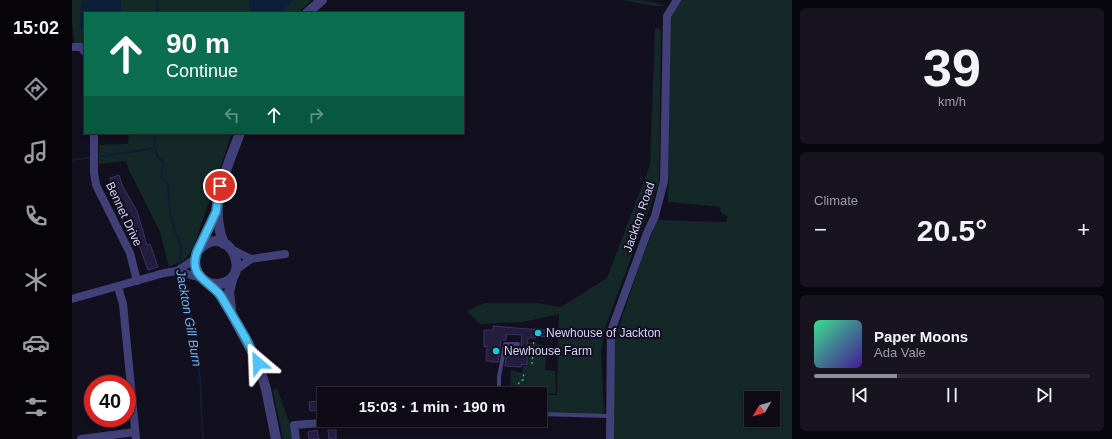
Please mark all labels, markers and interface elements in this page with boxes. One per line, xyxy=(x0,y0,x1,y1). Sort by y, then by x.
text: 15:02 xyxy=(13,18,59,38)
icon: ahead xyxy=(100,28,152,80)
text: 90 m xyxy=(166,28,230,59)
text: 39 xyxy=(923,39,981,97)
text: Continue xyxy=(166,61,238,81)
icon: directions xyxy=(22,75,50,103)
text: km/h xyxy=(938,94,966,109)
icon: left xyxy=(221,104,243,126)
icon: ahead xyxy=(263,104,285,126)
icon: right xyxy=(305,104,327,126)
icon: music xyxy=(22,138,50,166)
pin xyxy=(203,169,237,203)
icon: arrive xyxy=(209,175,231,197)
street label: Bennet Drive xyxy=(103,180,145,249)
street label: Jackton Road xyxy=(620,180,658,254)
text: Climate xyxy=(814,193,858,208)
icon: phone xyxy=(22,202,50,230)
text: 20.5° xyxy=(917,214,987,247)
text: − xyxy=(814,217,827,242)
text: + xyxy=(1077,217,1090,242)
icon: climate xyxy=(22,266,50,294)
water label: Jackton Gill Burn xyxy=(173,267,205,368)
place label: Newhouse of Jackton xyxy=(546,326,661,340)
marker: Newhouse of Jackton xyxy=(533,328,543,338)
text: Paper Moons xyxy=(874,328,968,345)
icon: car xyxy=(22,329,50,357)
position arrow xyxy=(237,342,279,384)
place label: Newhouse Farm xyxy=(504,344,592,358)
text: Ada Vale xyxy=(874,345,926,360)
marker: Newhouse Farm xyxy=(491,346,501,356)
speed limit sign: 40 xyxy=(84,375,136,427)
icon: previous xyxy=(849,384,871,406)
icon: pause xyxy=(941,384,963,406)
icon: next xyxy=(1033,384,1055,406)
north arrow xyxy=(744,391,780,427)
map controls xyxy=(744,391,780,427)
icon: filters xyxy=(22,393,50,421)
text: 15:03 · 1 min · 190 m xyxy=(359,398,505,415)

